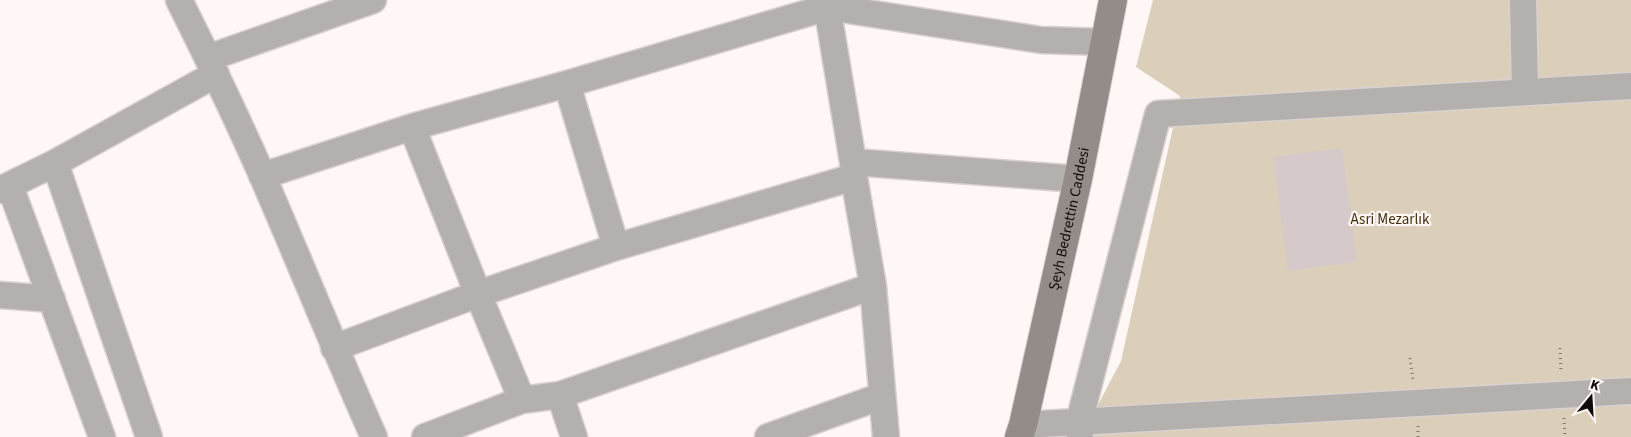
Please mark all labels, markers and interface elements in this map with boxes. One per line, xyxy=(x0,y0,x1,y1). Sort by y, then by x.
street label: Şeyh Bedrettin Caddesi xyxy=(1043,146,1095,292)
park label: Asri Mezarlık xyxy=(1351,209,1430,230)
north arrow xyxy=(1566,372,1616,422)
text: K xyxy=(1588,375,1602,397)

